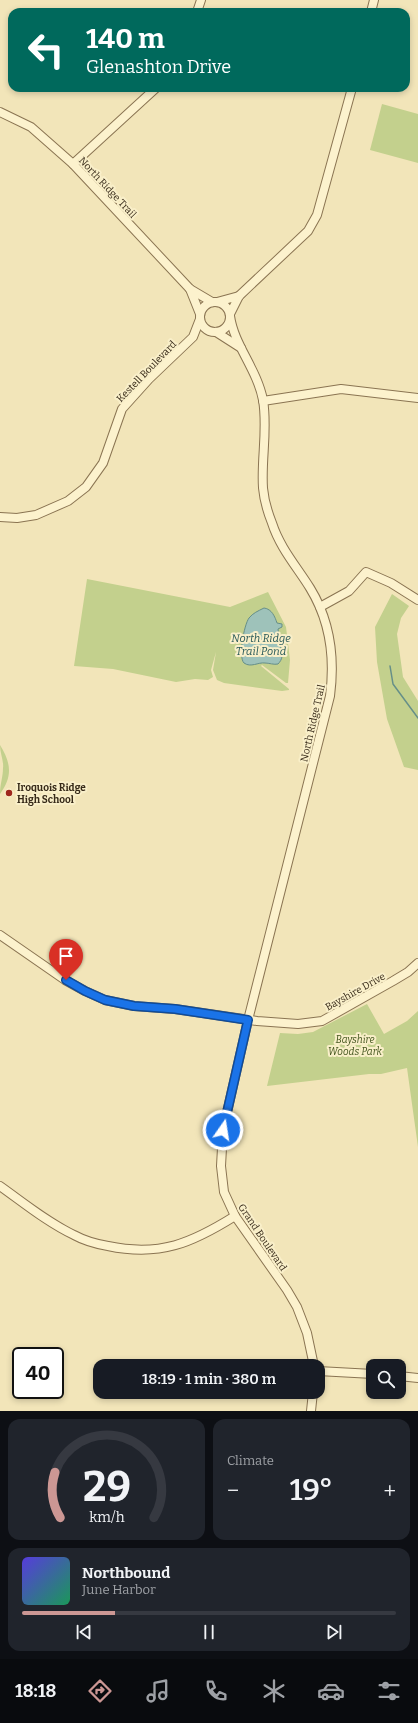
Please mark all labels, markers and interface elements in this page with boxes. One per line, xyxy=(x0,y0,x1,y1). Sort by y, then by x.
text: 140 m xyxy=(86,22,165,55)
icon: left xyxy=(20,24,72,76)
text: Glenashton Drive xyxy=(86,56,231,78)
street label: North Ridge Trail xyxy=(76,155,139,221)
street label: Kestell Boulevard xyxy=(114,338,179,405)
water label: North Ridge Trail Pond xyxy=(231,632,291,658)
street label: North Ridge Trail xyxy=(298,683,328,763)
place label: Iroquois Ridge High School xyxy=(17,782,86,806)
marker: Iroquois Ridge High School xyxy=(4,788,14,798)
pin xyxy=(49,939,83,980)
icon: arrive xyxy=(55,945,77,967)
street label: Bayshire Drive xyxy=(323,970,388,1013)
park label: Bayshire Woods Park xyxy=(328,1034,383,1058)
position arrow xyxy=(202,1109,244,1151)
street label: Grand Boulevard xyxy=(235,1202,289,1273)
speed limit sign: 40 xyxy=(12,1347,64,1399)
map controls xyxy=(366,1359,406,1399)
button: search xyxy=(366,1359,406,1399)
text: 18:19 · 1 min · 380 m xyxy=(142,1370,276,1388)
text: Climate xyxy=(227,1453,274,1468)
text: 29 xyxy=(83,1461,130,1511)
text: 19° xyxy=(290,1472,333,1508)
text: − xyxy=(227,1477,239,1504)
text: + xyxy=(383,1477,396,1504)
text: km/h xyxy=(89,1508,124,1525)
text: Northbound xyxy=(82,1564,170,1582)
text: June Harbor xyxy=(82,1582,156,1597)
icon: previous xyxy=(73,1621,95,1643)
icon: pause xyxy=(198,1621,220,1643)
icon: next xyxy=(323,1621,345,1643)
icon: directions xyxy=(86,1677,114,1705)
icon: music xyxy=(144,1677,172,1705)
icon: phone xyxy=(202,1677,230,1705)
icon: climate xyxy=(260,1677,288,1705)
icon: car xyxy=(317,1677,345,1705)
icon: filters xyxy=(375,1677,403,1705)
text: 18:18 xyxy=(15,1680,56,1702)

